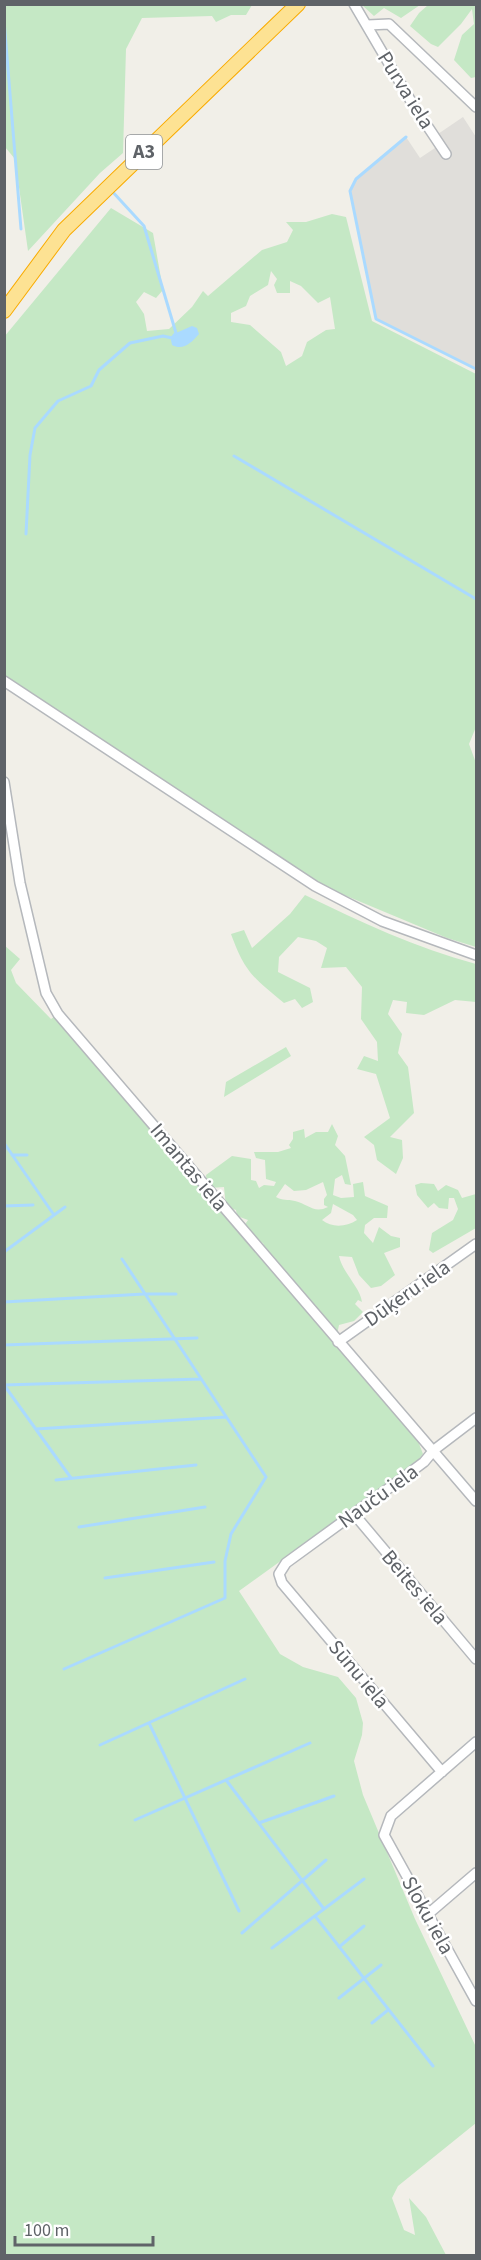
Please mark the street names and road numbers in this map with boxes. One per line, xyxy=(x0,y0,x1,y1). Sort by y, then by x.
street label: Purva iela xyxy=(370,45,442,135)
road number: A3 xyxy=(126,135,162,169)
street label: Imantas iela xyxy=(143,1116,235,1218)
street label: Dūķeru iela xyxy=(358,1252,456,1334)
street label: Nauču iela xyxy=(332,1457,424,1535)
street label: Beites iela xyxy=(375,1543,455,1631)
street label: Sūnu iela xyxy=(321,1633,397,1715)
street label: Sloku iela xyxy=(394,1870,462,1960)

